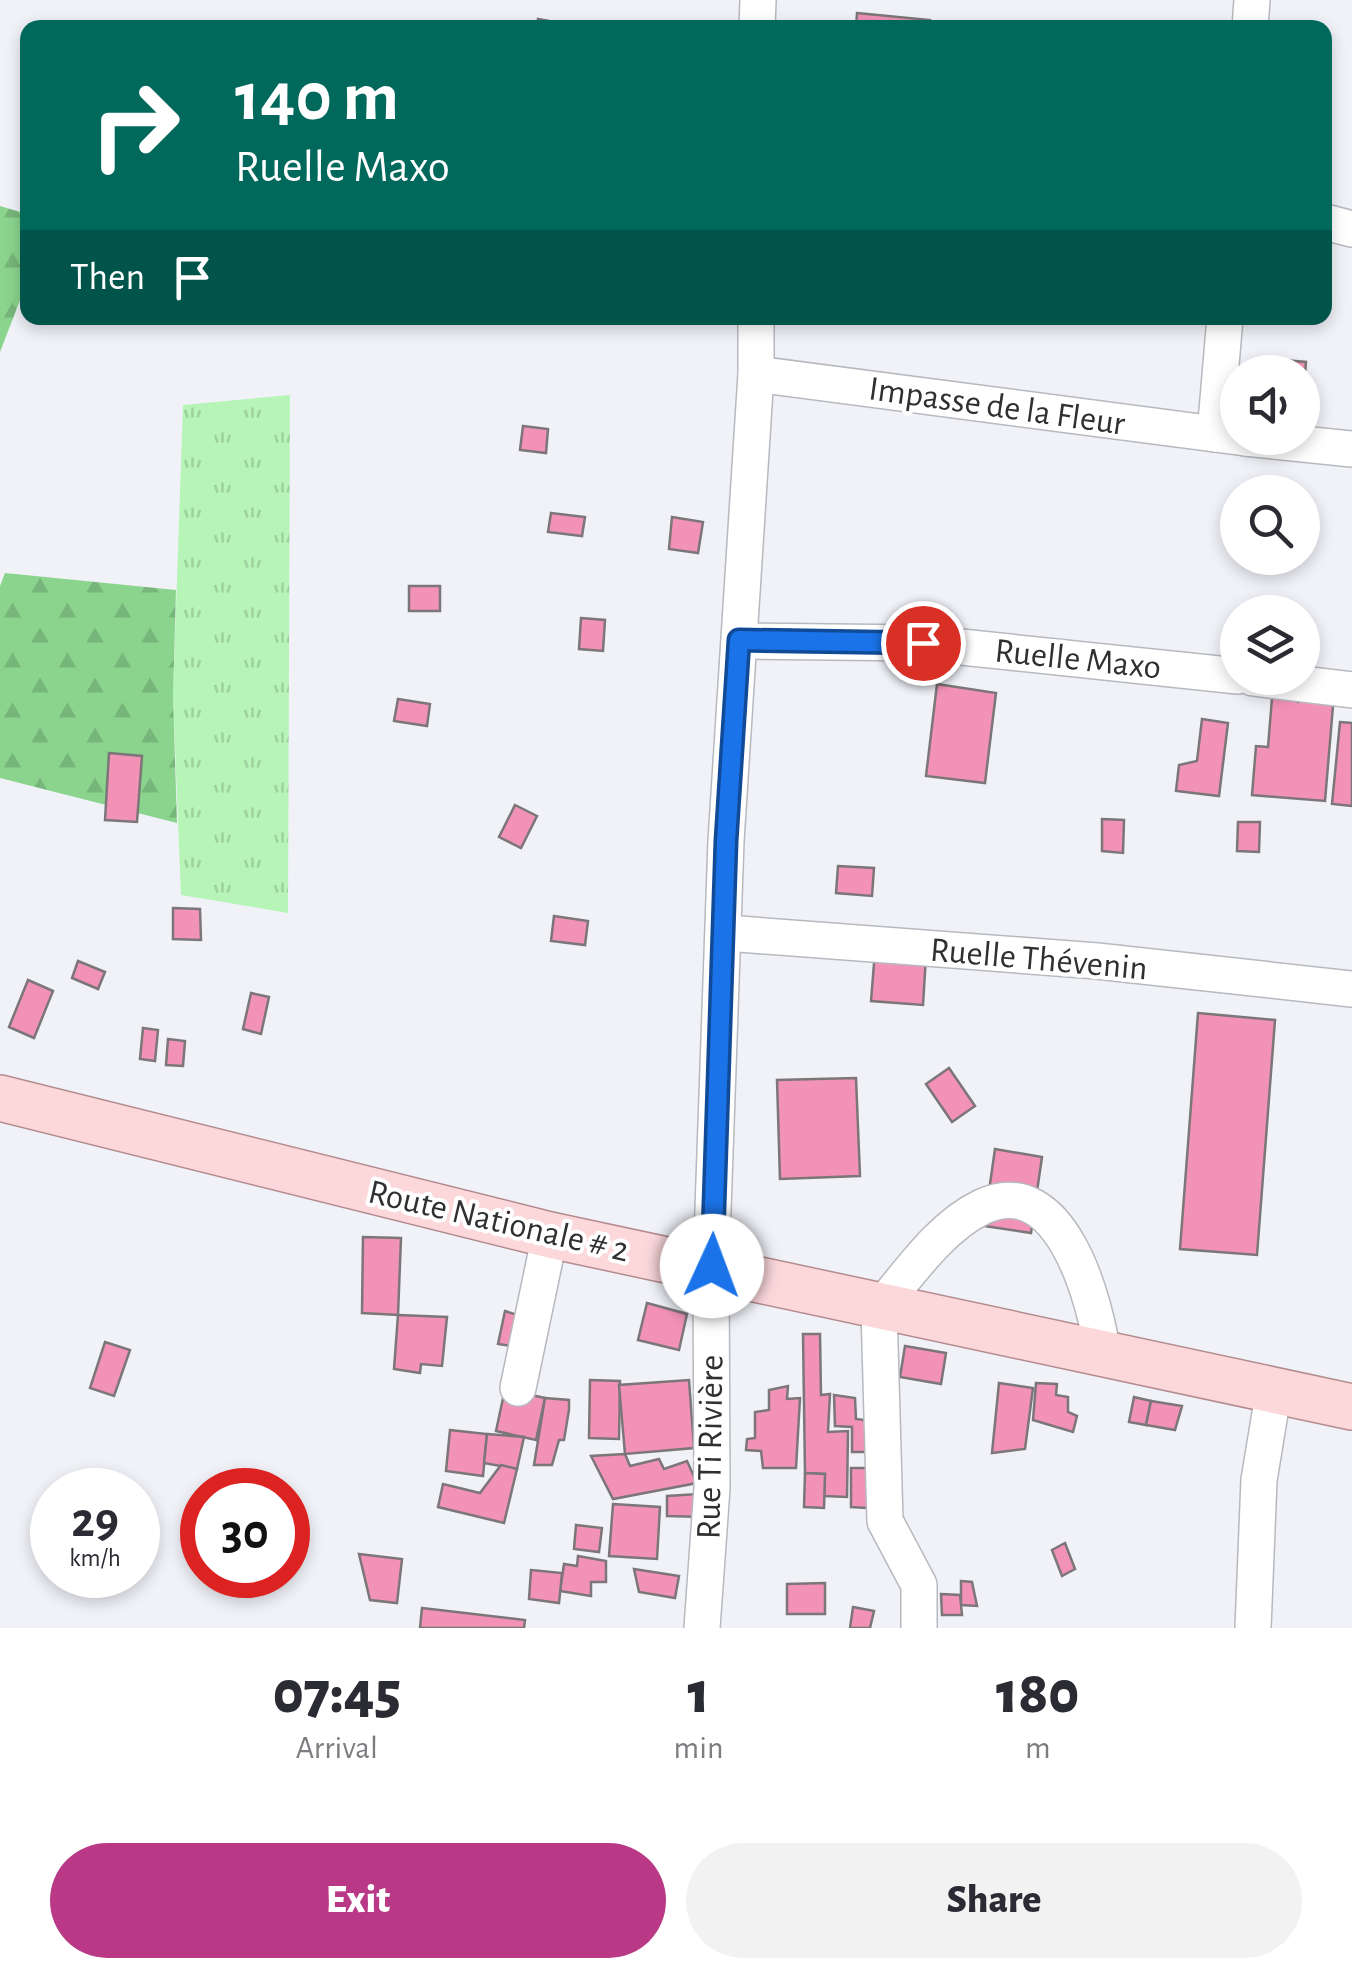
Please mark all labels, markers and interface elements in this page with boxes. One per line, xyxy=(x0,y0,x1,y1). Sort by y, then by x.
icon: right xyxy=(70,60,200,190)
text: 140 m xyxy=(235,63,399,133)
text: Ruelle Maxo xyxy=(235,145,450,190)
icon: arrive xyxy=(165,250,220,305)
text: Then xyxy=(70,259,145,297)
map controls xyxy=(1220,355,1320,695)
button: sound xyxy=(1220,355,1320,455)
street label: Impasse de la Fleur xyxy=(867,371,1128,442)
button: search xyxy=(1220,475,1320,575)
button: layers xyxy=(1220,595,1320,695)
pin xyxy=(881,601,966,686)
icon: arrive xyxy=(896,616,951,671)
street label: Ruelle Maxo xyxy=(993,633,1163,686)
street label: Ruelle Thévenin xyxy=(929,933,1149,986)
street label: Route Nationale # 2 xyxy=(365,1174,632,1268)
position arrow xyxy=(660,1214,764,1318)
street label: Rue Ti Rivière xyxy=(691,1354,730,1540)
speed limit sign: 30 xyxy=(180,1468,310,1598)
text: 29 xyxy=(71,1496,119,1546)
text: km/h xyxy=(69,1546,121,1571)
text: 07:45 xyxy=(273,1664,401,1724)
text: 1 xyxy=(687,1664,710,1724)
text: 180 xyxy=(996,1664,1079,1724)
text: Arrival xyxy=(296,1732,378,1764)
text: min xyxy=(674,1732,723,1764)
text: m xyxy=(1025,1732,1051,1764)
button: Exit xyxy=(50,1843,666,1958)
button: Share xyxy=(686,1843,1302,1958)

